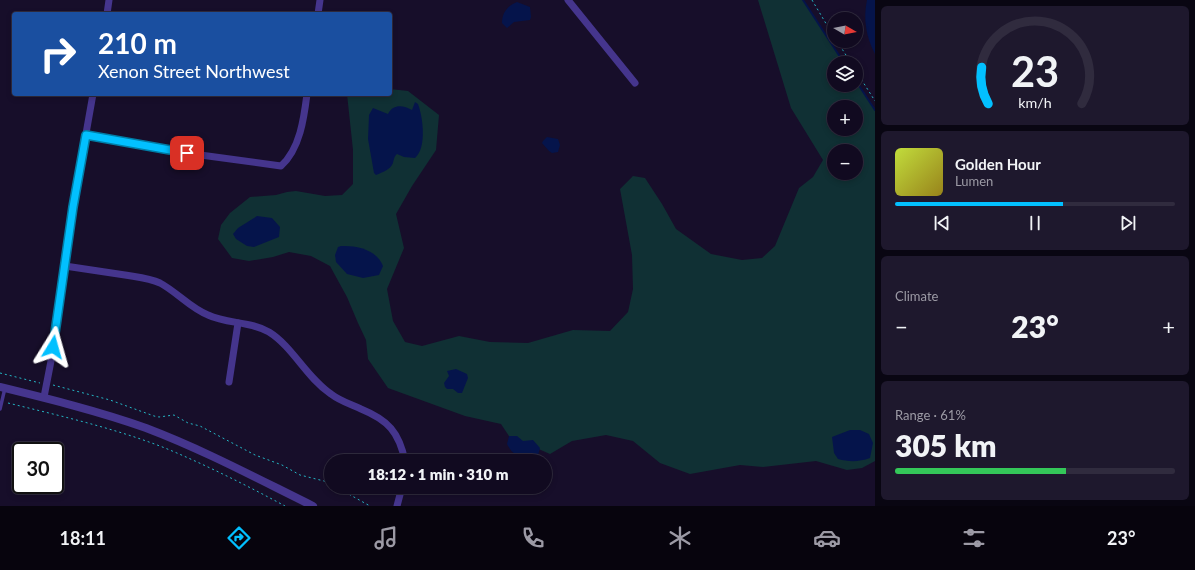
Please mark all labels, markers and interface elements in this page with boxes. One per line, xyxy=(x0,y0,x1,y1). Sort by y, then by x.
north arrow xyxy=(827,12,863,48)
map controls xyxy=(827,12,863,180)
text: 210 m xyxy=(98,26,177,60)
icon: right xyxy=(32,28,84,80)
text: 23 xyxy=(1011,45,1059,95)
button: layers xyxy=(827,56,863,92)
text: Xenon Street Northwest xyxy=(98,60,290,82)
text: km/h xyxy=(1018,93,1052,110)
button: + xyxy=(827,100,863,136)
pin xyxy=(170,136,204,170)
icon: arrive xyxy=(176,142,198,164)
button: − xyxy=(827,144,863,180)
text: Golden Hour xyxy=(955,155,1041,173)
text: Lumen xyxy=(955,173,993,189)
icon: previous xyxy=(931,212,953,234)
icon: pause xyxy=(1024,212,1046,234)
icon: next xyxy=(1117,212,1139,234)
text: Climate xyxy=(895,288,938,304)
text: 23° xyxy=(1011,308,1059,344)
text: − xyxy=(895,313,908,340)
text: + xyxy=(1162,313,1175,340)
position arrow xyxy=(32,326,74,368)
text: Range · 61% xyxy=(895,407,966,423)
text: 305 km xyxy=(895,427,996,463)
speed limit sign: 30 xyxy=(12,442,64,494)
text: 18:12 · 1 min · 310 m xyxy=(367,465,509,483)
icon: directions xyxy=(225,524,253,552)
icon: music xyxy=(372,524,400,552)
icon: phone xyxy=(519,524,547,552)
icon: climate xyxy=(666,524,694,552)
icon: car xyxy=(813,524,841,552)
icon: filters xyxy=(960,524,988,552)
text: 18:11 xyxy=(60,527,106,549)
text: 23° xyxy=(1107,527,1135,549)

